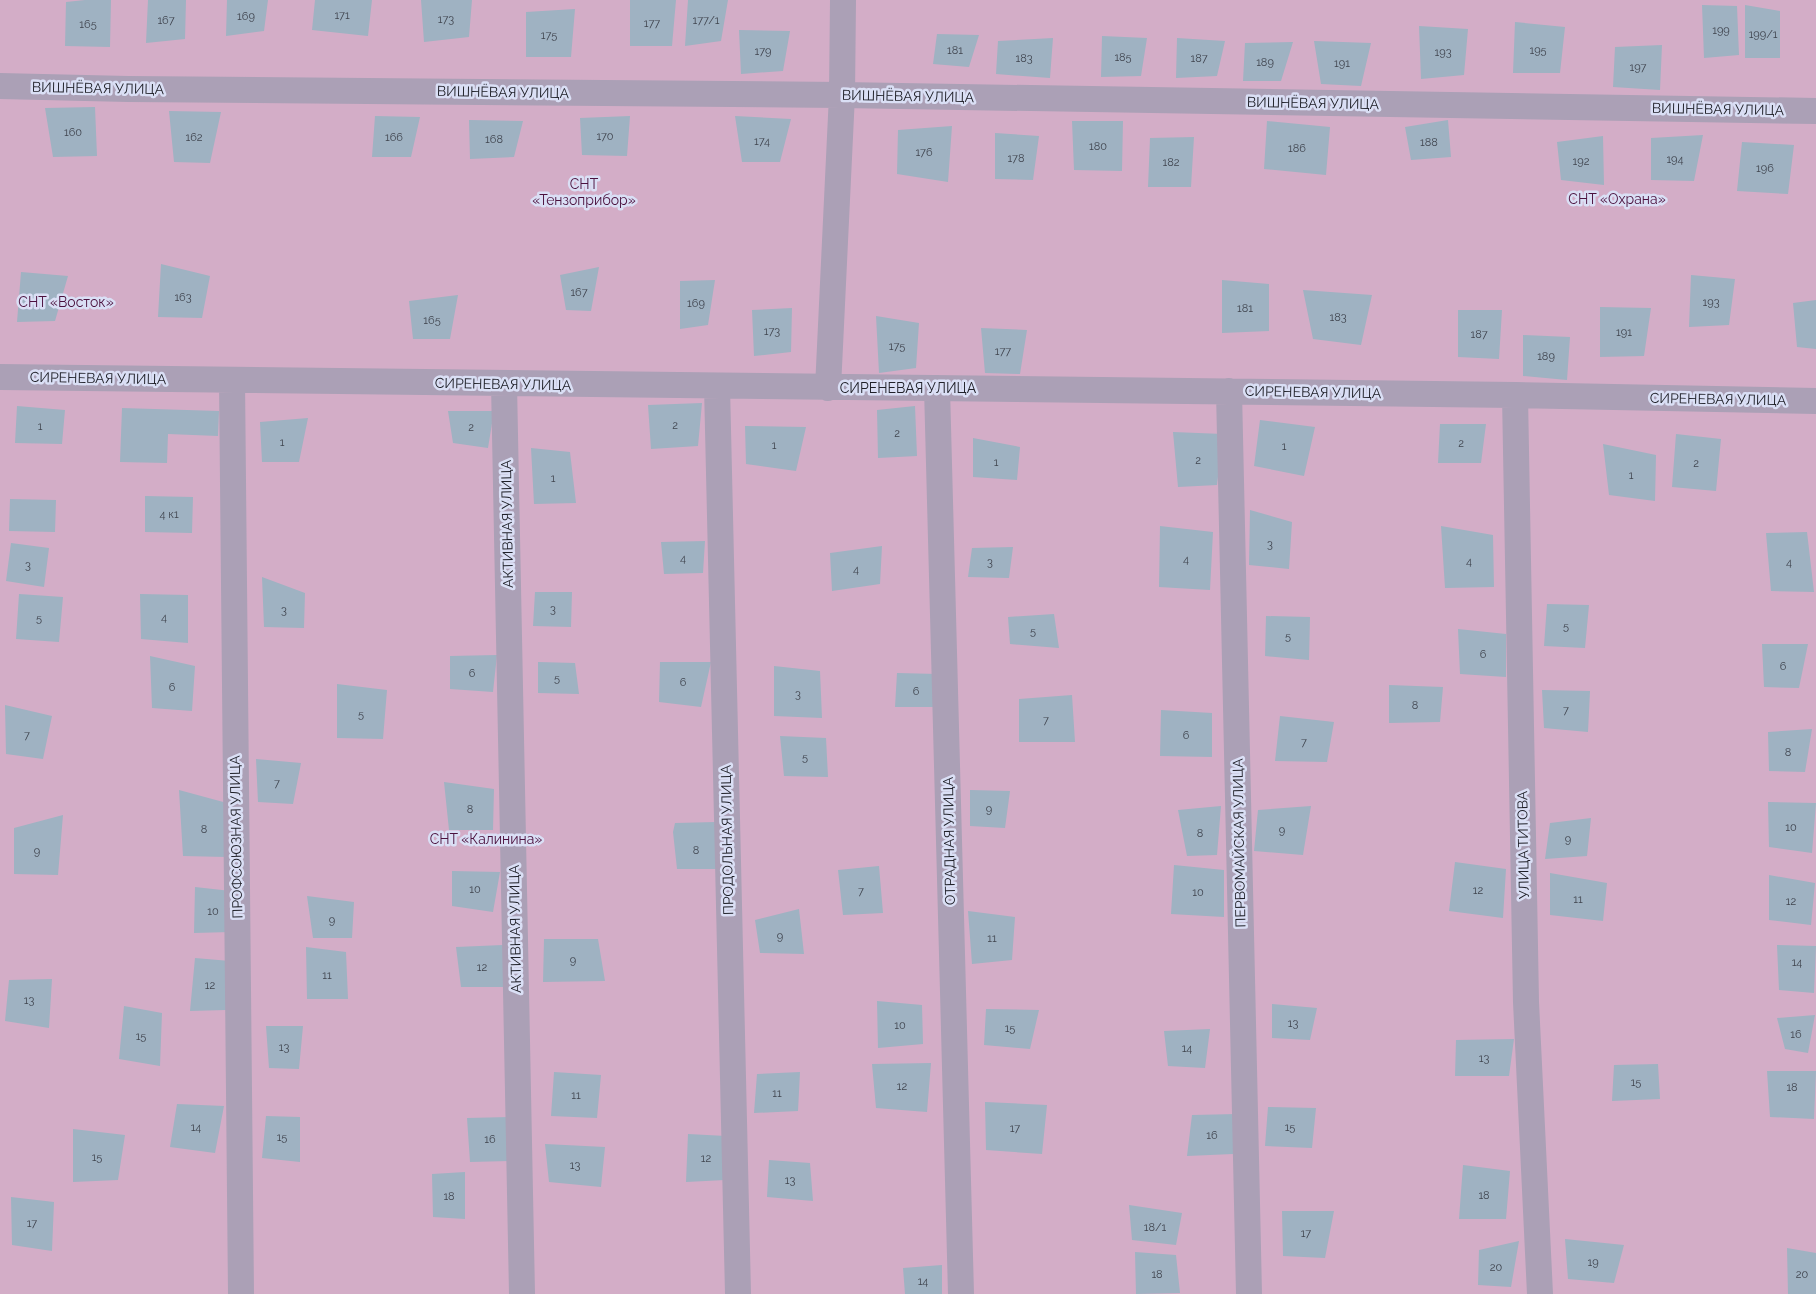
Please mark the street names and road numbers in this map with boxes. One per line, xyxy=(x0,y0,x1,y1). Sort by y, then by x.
street label: ВИШНЁВАЯ УЛИЦА xyxy=(32,77,165,97)
street label: ВИШНЁВАЯ УЛИЦА xyxy=(437,81,570,101)
street label: ВИШНЁВАЯ УЛИЦА xyxy=(842,85,975,105)
street label: ВИШНЁВАЯ УЛИЦА xyxy=(1247,92,1380,112)
street label: ВИШНЁВАЯ УЛИЦА xyxy=(1652,98,1785,118)
street label: СИРЕНЕВАЯ УЛИЦА xyxy=(30,369,167,387)
street label: СИРЕНЕВАЯ УЛИЦА xyxy=(435,375,572,393)
street label: СИРЕНЕВАЯ УЛИЦА xyxy=(840,380,977,396)
street label: СИРЕНЕВАЯ УЛИЦА xyxy=(1245,383,1382,401)
street label: СИРЕНЕВАЯ УЛИЦА xyxy=(1650,390,1787,408)
street label: АКТИВНАЯ УЛИЦА xyxy=(498,459,516,588)
street label: ПРОФСОЮЗНАЯ УЛИЦА xyxy=(227,755,245,919)
street label: ПЕРВОМАЙСКАЯ УЛИЦА xyxy=(1229,758,1248,928)
street label: ПРОДОЛЬНАЯ УЛИЦА xyxy=(718,764,736,915)
street label: ОТРАДНАЯ УЛИЦА xyxy=(940,776,958,905)
street label: УЛИЦА ТИТОВА xyxy=(1514,790,1532,899)
street label: АКТИВНАЯ УЛИЦА xyxy=(506,864,524,993)

